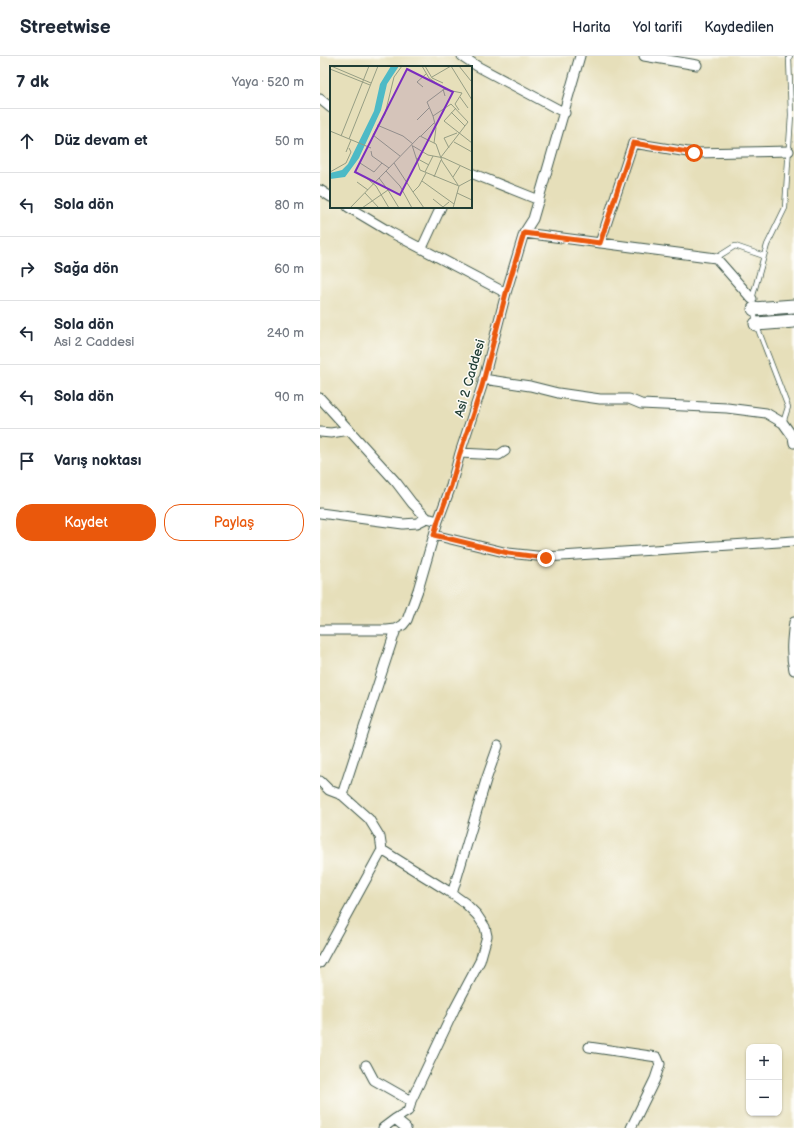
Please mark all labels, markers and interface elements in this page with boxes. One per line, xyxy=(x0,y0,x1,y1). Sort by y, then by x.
text: Streetwise xyxy=(20,16,111,39)
text: Harita xyxy=(572,19,611,36)
text: Yol tarifi xyxy=(633,19,682,36)
text: Kaydedilen xyxy=(704,19,774,36)
inset map xyxy=(330,66,472,208)
text: 7 dk xyxy=(16,72,49,92)
text: Yaya · 520 m xyxy=(232,74,304,90)
icon: ahead xyxy=(16,130,38,152)
text: Düz devam et xyxy=(54,131,148,150)
text: 50 m xyxy=(275,133,304,149)
route start xyxy=(685,144,703,162)
icon: left xyxy=(16,194,38,216)
text: Sola dön xyxy=(54,195,114,214)
text: 80 m xyxy=(275,197,304,213)
icon: right xyxy=(16,258,38,280)
text: Sağa dön xyxy=(54,259,119,278)
text: 60 m xyxy=(274,261,304,277)
text: Sola dön xyxy=(54,315,114,334)
icon: left xyxy=(16,322,38,344)
text: 240 m xyxy=(267,325,304,341)
text: Asi 2 Caddesi xyxy=(54,334,134,350)
street label: Asi 2 Caddesi xyxy=(451,337,489,419)
icon: left xyxy=(16,386,38,408)
text: Sola dön xyxy=(54,387,114,406)
text: 90 m xyxy=(275,389,304,405)
icon: arrive xyxy=(16,450,38,472)
text: Varış noktası xyxy=(54,451,141,470)
button: Kaydet xyxy=(16,504,156,541)
button: Paylaş xyxy=(164,504,304,541)
route end xyxy=(537,549,555,567)
map controls xyxy=(746,1044,782,1116)
button: + xyxy=(746,1044,782,1080)
button: − xyxy=(746,1080,782,1116)

